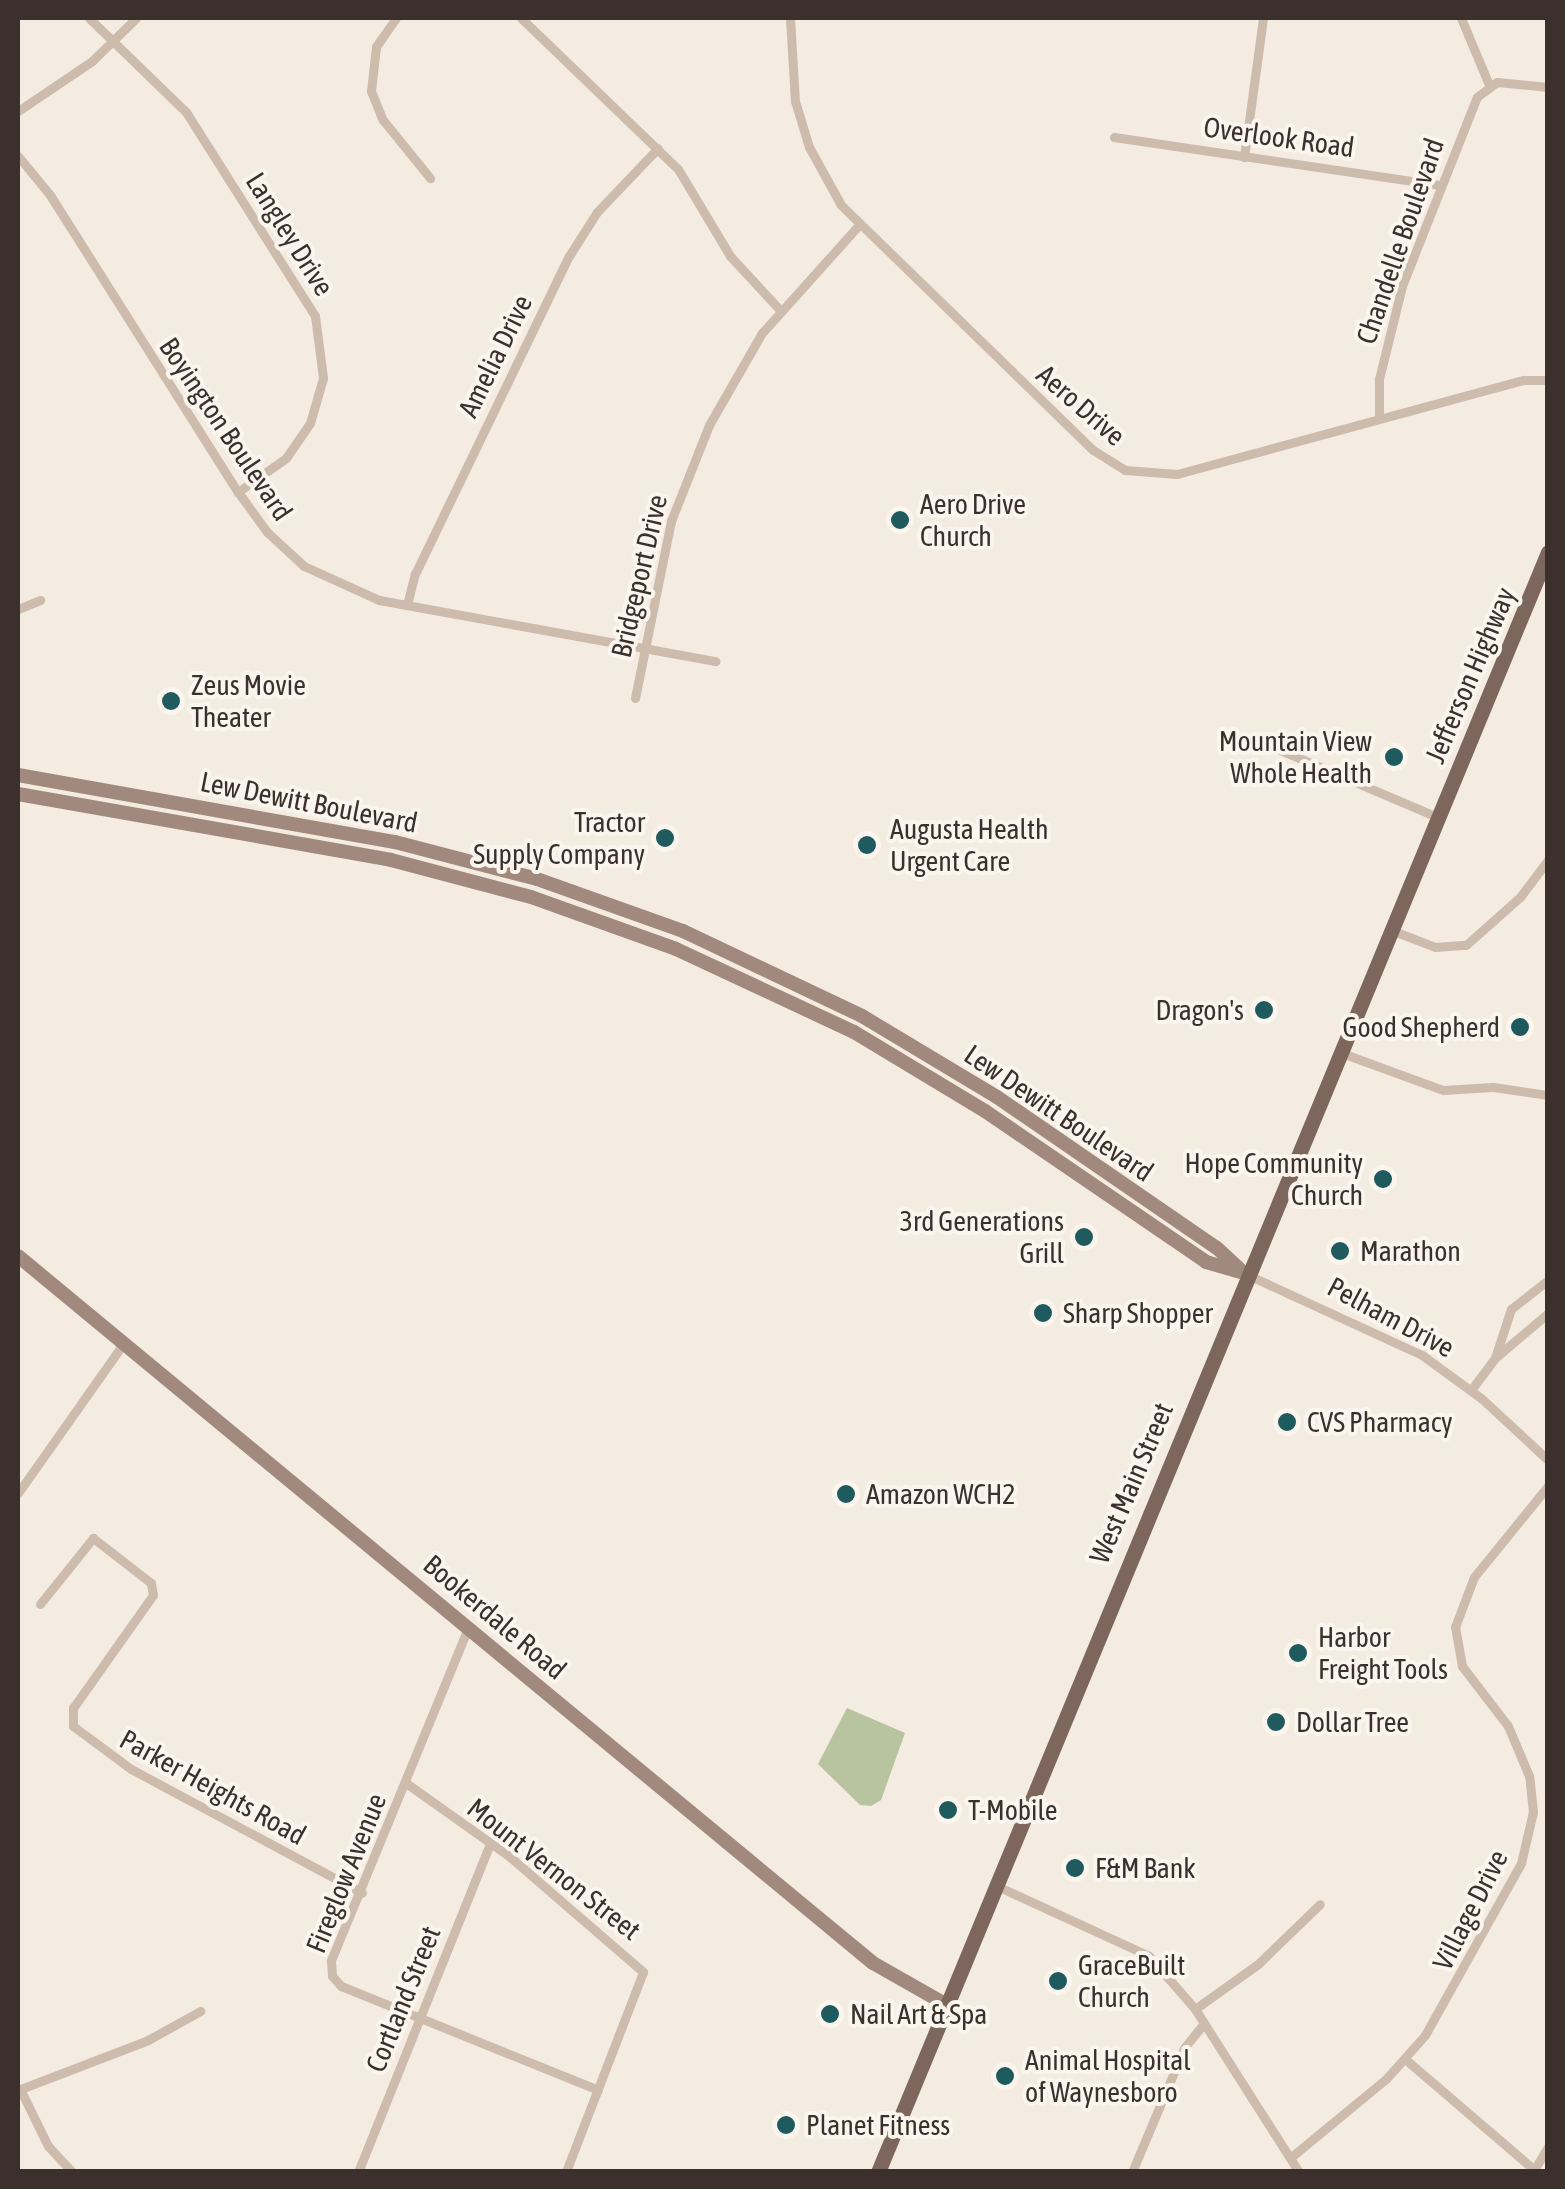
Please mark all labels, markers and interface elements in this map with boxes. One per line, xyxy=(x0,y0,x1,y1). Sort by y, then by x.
street label: Overlook Road xyxy=(1202,110,1356,164)
street label: Chandelle Boulevard xyxy=(1349,134,1451,348)
street label: Langley Drive xyxy=(239,166,341,302)
street label: Amelia Drive xyxy=(451,289,539,423)
street label: Boyington Boulevard xyxy=(152,331,300,527)
street label: Aero Drive xyxy=(1030,358,1132,452)
place label: Aero Drive Church xyxy=(920,487,1026,553)
street label: Bridgeport Drive xyxy=(604,491,674,661)
marker: Aero Drive Church xyxy=(889,509,911,531)
street label: Jefferson Highway xyxy=(1418,582,1522,768)
place label: Zeus Movie Theater xyxy=(191,668,306,734)
marker: Zeus Movie Theater xyxy=(160,690,182,712)
place label: Mountain View Whole Health xyxy=(1219,724,1372,790)
marker: Mountain View Whole Health xyxy=(1381,744,1407,770)
street label: Lew Dewitt Boulevard xyxy=(198,764,420,840)
place label: Tractor Supply Company xyxy=(473,805,645,871)
place label: Augusta Health Urgent Care xyxy=(890,812,1049,878)
marker: Tractor Supply Company xyxy=(654,827,676,849)
marker: Augusta Health Urgent Care xyxy=(854,832,880,858)
place label: Dragon's xyxy=(1155,993,1244,1027)
marker: Dragon's xyxy=(1253,999,1275,1021)
place label: Good Shepherd xyxy=(1343,1010,1500,1044)
marker: Good Shepherd xyxy=(1509,1016,1531,1038)
street label: Lew Dewitt Boulevard xyxy=(958,1037,1160,1189)
place label: Hope Community Church xyxy=(1185,1146,1363,1212)
marker: Hope Community Church xyxy=(1372,1168,1394,1190)
place label: 3rd Generations Grill xyxy=(900,1204,1064,1270)
marker: 3rd Generations Grill xyxy=(1073,1226,1095,1248)
place label: Marathon xyxy=(1360,1234,1461,1268)
marker: Marathon xyxy=(1329,1240,1351,1262)
street label: Pelham Drive xyxy=(1322,1270,1460,1364)
place label: Sharp Shopper xyxy=(1063,1296,1213,1330)
marker: Sharp Shopper xyxy=(1032,1302,1054,1324)
street label: West Main Street xyxy=(1082,1398,1180,1568)
place label: CVS Pharmacy xyxy=(1307,1405,1453,1439)
marker: CVS Pharmacy xyxy=(1276,1411,1298,1433)
place label: Amazon WCH2 xyxy=(866,1477,1015,1511)
marker: Amazon WCH2 xyxy=(835,1483,857,1505)
street label: Bookerdale Road xyxy=(417,1548,573,1686)
place label: Harbor Freight Tools xyxy=(1318,1620,1448,1686)
marker: Harbor Freight Tools xyxy=(1287,1642,1309,1664)
place label: Dollar Tree xyxy=(1296,1705,1409,1739)
marker: Dollar Tree xyxy=(1265,1711,1287,1733)
street label: Parker Heights Road xyxy=(114,1722,312,1852)
street label: Fireglow Avenue xyxy=(299,1788,393,1958)
street label: Mount Vernon Street xyxy=(461,1791,647,1947)
place label: T-Mobile xyxy=(968,1793,1057,1827)
marker: T-Mobile xyxy=(937,1799,959,1821)
street label: Village Drive xyxy=(1425,1844,1515,1976)
place label: F&M Bank xyxy=(1095,1851,1196,1885)
marker: F&M Bank xyxy=(1064,1857,1086,1879)
street label: Cortland Street xyxy=(359,1921,447,2077)
place label: GraceBuilt Church xyxy=(1078,1948,1185,2014)
marker: GraceBuilt Church xyxy=(1047,1970,1069,1992)
place label: Nail Art & Spa xyxy=(850,1997,987,2031)
marker: Nail Art & Spa xyxy=(819,2003,841,2025)
place label: Animal Hospital of Waynesboro xyxy=(1025,2043,1191,2109)
marker: Animal Hospital of Waynesboro xyxy=(994,2065,1016,2087)
place label: Planet Fitness xyxy=(806,2108,950,2142)
marker: Planet Fitness xyxy=(775,2114,797,2136)

